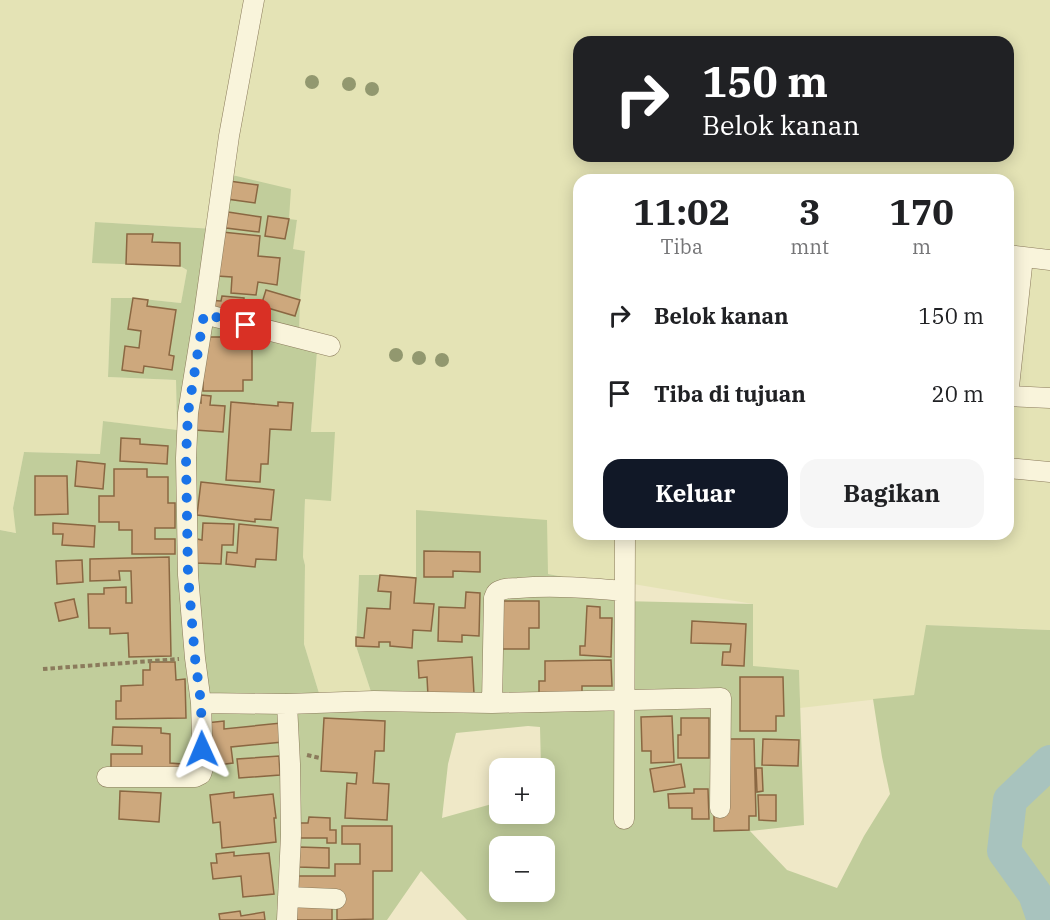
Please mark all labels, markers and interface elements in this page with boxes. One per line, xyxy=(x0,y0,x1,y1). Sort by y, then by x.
text: 150 m xyxy=(702,54,828,109)
icon: right xyxy=(603,60,681,138)
text: Belok kanan xyxy=(702,107,860,142)
text: 11:02 xyxy=(633,188,730,235)
text: 3 xyxy=(799,188,821,235)
text: 170 xyxy=(889,188,954,235)
text: Tiba xyxy=(660,233,703,260)
text: mnt xyxy=(790,233,829,260)
text: m xyxy=(912,233,931,260)
pin xyxy=(220,299,271,350)
icon: right xyxy=(603,299,636,332)
text: Belok kanan xyxy=(654,301,789,330)
text: 150 m xyxy=(918,301,984,330)
icon: arrive xyxy=(229,308,262,341)
icon: arrive xyxy=(603,377,636,410)
text: Tiba di tujuan xyxy=(654,379,806,408)
text: 20 m xyxy=(932,379,984,408)
button: Keluar xyxy=(603,459,788,528)
button: Bagikan xyxy=(800,459,984,528)
position arrow xyxy=(170,717,234,781)
map controls xyxy=(489,758,555,902)
button: + xyxy=(489,758,555,824)
button: − xyxy=(489,836,555,902)

